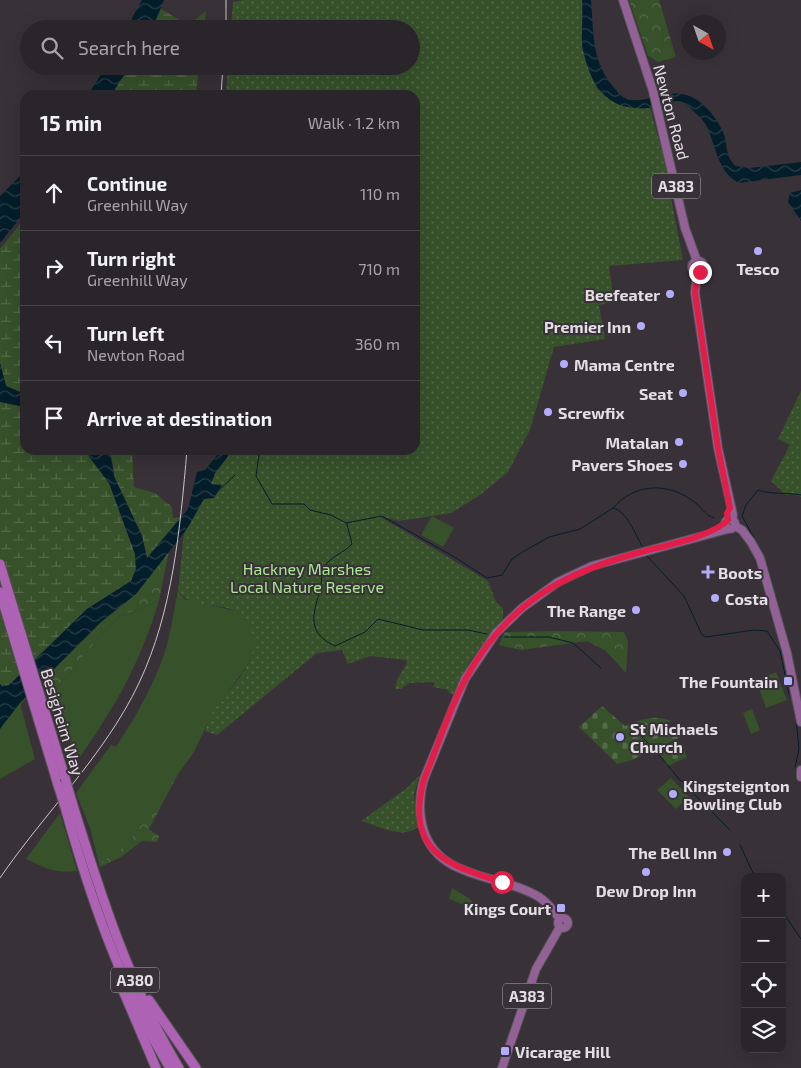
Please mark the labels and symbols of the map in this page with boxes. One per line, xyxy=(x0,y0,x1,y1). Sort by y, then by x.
north arrow xyxy=(681,15,726,60)
street label: Newton Road xyxy=(650,62,694,162)
road number: A383 xyxy=(652,174,700,198)
marker: Tesco xyxy=(752,245,764,257)
place label: Tesco xyxy=(736,259,780,278)
route end xyxy=(689,261,712,284)
place label: Beefeater xyxy=(585,285,660,304)
marker: Beefeater xyxy=(664,288,676,300)
place label: Premier Inn xyxy=(544,317,631,336)
marker: Premier Inn xyxy=(635,320,647,332)
place label: Mama Centre xyxy=(574,355,675,374)
marker: Mama Centre xyxy=(558,358,570,370)
place label: Seat xyxy=(639,384,673,403)
marker: Seat xyxy=(677,387,689,399)
place label: Screwfix xyxy=(558,403,625,422)
marker: Screwfix xyxy=(542,406,554,418)
place label: Matalan xyxy=(606,433,669,452)
marker: Matalan xyxy=(673,436,685,448)
place label: Pavers Shoes xyxy=(571,455,673,474)
marker: Pavers Shoes xyxy=(677,458,689,470)
park label: Hackney Marshes Local Nature Reserve xyxy=(230,559,384,596)
place label: Boots xyxy=(718,563,762,582)
marker: Boots xyxy=(702,566,714,578)
place label: Costa xyxy=(725,589,768,608)
marker: Costa xyxy=(709,592,721,604)
place label: The Range xyxy=(547,601,626,620)
marker: The Range xyxy=(630,604,642,616)
street label: Besigheim Way xyxy=(38,666,88,778)
place label: The Fountain xyxy=(679,672,778,691)
marker: The Fountain xyxy=(782,675,794,687)
place label: St Michaels Church xyxy=(630,719,718,756)
marker: St Michaels Church xyxy=(614,731,626,743)
place label: Kingsteignton Bowling Club xyxy=(683,776,790,813)
marker: Kingsteignton Bowling Club xyxy=(667,788,679,800)
place label: The Bell Inn xyxy=(629,843,717,862)
marker: The Bell Inn xyxy=(721,846,733,858)
marker: Dew Drop Inn xyxy=(640,866,652,878)
route start xyxy=(491,871,514,894)
place label: Dew Drop Inn xyxy=(596,881,696,900)
place label: Kings Court xyxy=(464,899,551,918)
marker: Kings Court xyxy=(555,902,567,914)
road number: A380 xyxy=(111,968,159,992)
road number: A383 xyxy=(503,984,551,1008)
place label: Vicarage Hill xyxy=(515,1042,611,1061)
marker: Vicarage Hill xyxy=(499,1045,511,1057)

